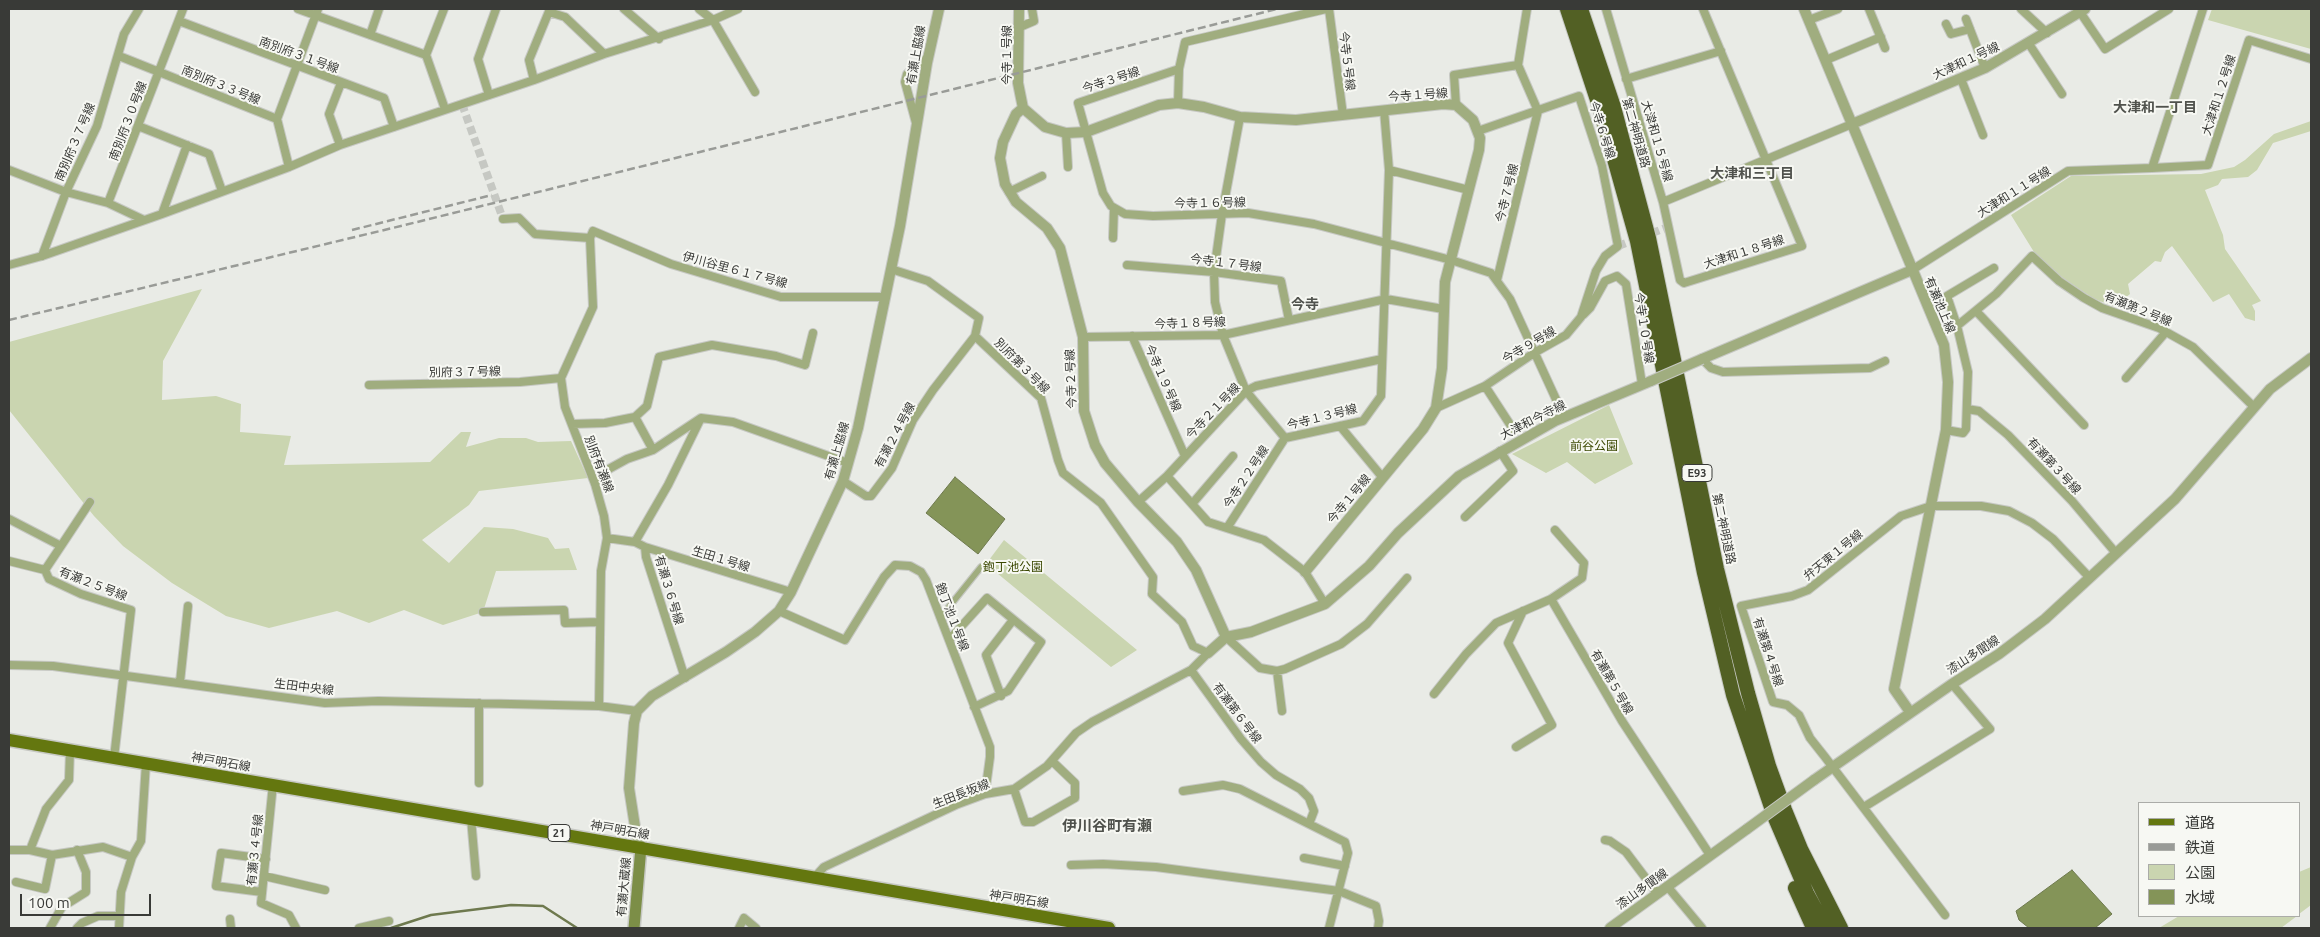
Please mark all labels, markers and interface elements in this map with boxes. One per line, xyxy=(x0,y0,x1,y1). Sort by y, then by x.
street label: 有瀬上脇線 xyxy=(904,24,928,86)
street label: 今寺１号線 xyxy=(1000,25,1014,85)
street label: 今寺５号線 xyxy=(1336,30,1358,92)
street label: 南別府３１号線 xyxy=(257,34,341,76)
street label: 大津和１号線 xyxy=(1930,39,2002,83)
street label: 大津和１２号線 xyxy=(2199,53,2239,137)
street label: 南別府３３号線 xyxy=(179,63,263,107)
street label: 今寺３号線 xyxy=(1080,64,1142,96)
street label: 南別府３０号線 xyxy=(106,79,150,163)
street label: 今寺１号線 xyxy=(1388,86,1448,104)
street label: 第二神明道路 xyxy=(1619,96,1653,170)
street label: 今寺６号線 xyxy=(1586,99,1618,161)
street label: 大津和１５号線 xyxy=(1639,99,1675,183)
district label: 大津和一丁目 xyxy=(2113,99,2197,115)
street label: 南別府３７号線 xyxy=(52,101,98,183)
street label: 今寺７号線 xyxy=(1493,162,1521,224)
street label: 大津和１１号線 xyxy=(1975,164,2053,220)
district label: 大津和三丁目 xyxy=(1710,165,1794,181)
street label: 今寺１６号線 xyxy=(1174,195,1246,211)
street label: 大津和１８号線 xyxy=(1702,232,1786,272)
street label: 伊川谷里６１７号線 xyxy=(681,249,789,291)
street label: 今寺１７号線 xyxy=(1189,251,1263,275)
street label: 有瀬池上線 xyxy=(1922,275,1958,335)
street label: 有瀬第２号線 xyxy=(2102,289,2174,329)
street label: 今寺１０号線 xyxy=(1631,291,1657,365)
district label: 今寺 xyxy=(1291,296,1319,312)
street label: 今寺１８号線 xyxy=(1154,315,1226,331)
street label: 今寺９号線 xyxy=(1500,323,1558,367)
street label: 別府第３号線 xyxy=(991,335,1053,397)
street label: 今寺１９号線 xyxy=(1142,342,1184,414)
street label: 今寺２号線 xyxy=(1063,349,1079,409)
street label: 別府３７号線 xyxy=(429,364,501,380)
street label: 今寺２１号線 xyxy=(1183,380,1243,442)
street label: 大津和今寺線 xyxy=(1498,397,1568,443)
street label: 有瀬２４号線 xyxy=(872,400,918,470)
street label: 今寺１３号線 xyxy=(1285,401,1359,433)
street label: 有瀬上脇線 xyxy=(822,420,852,482)
street label: 別府有瀬線 xyxy=(582,433,616,495)
street label: 有瀬第３号線 xyxy=(2024,435,2084,497)
park label: 前谷公園 xyxy=(1570,439,1618,453)
street label: 今寺２２号線 xyxy=(1220,443,1272,511)
road number: E93 xyxy=(1682,464,1712,482)
street label: 今寺１号線 xyxy=(1324,471,1374,527)
street label: 第二神明道路 xyxy=(1709,492,1739,566)
street label: 弁天東１号線 xyxy=(1800,527,1866,583)
street label: 生田１号線 xyxy=(690,543,752,575)
street label: 有瀬３６号線 xyxy=(652,553,686,627)
park label: 鉋丁池公園 xyxy=(983,560,1043,574)
street label: 有瀬２５号線 xyxy=(57,564,129,604)
street label: 鉋丁池１号線 xyxy=(932,581,972,653)
street label: 有瀬第４号線 xyxy=(1750,616,1786,688)
street label: 漆山多聞線 xyxy=(1944,633,2002,677)
street label: 有瀬第５号線 xyxy=(1588,647,1636,717)
street label: 生田中央線 xyxy=(273,676,335,698)
street label: 有瀬第６号線 xyxy=(1210,680,1264,746)
street label: 神戸明石線 xyxy=(190,750,252,774)
street label: 生田長坂線 xyxy=(930,777,992,811)
legend xyxy=(2138,802,2300,917)
street label: 有瀬３４号線 xyxy=(244,813,266,887)
text: 道路 xyxy=(2185,814,2215,831)
district label: 伊川谷町有瀬 xyxy=(1062,817,1152,835)
street label: 神戸明石線 xyxy=(589,818,651,842)
road number: 21 xyxy=(548,824,570,841)
text: 鉄道 xyxy=(2185,839,2215,856)
street label: 有瀬大蔵線 xyxy=(614,856,634,918)
text: 公園 xyxy=(2185,864,2215,881)
street label: 漆山多聞線 xyxy=(1613,866,1671,912)
scale bar xyxy=(22,884,154,916)
street label: 神戸明石線 xyxy=(988,887,1050,911)
text: 水域 xyxy=(2185,889,2215,906)
text: 100 m xyxy=(28,894,70,911)

